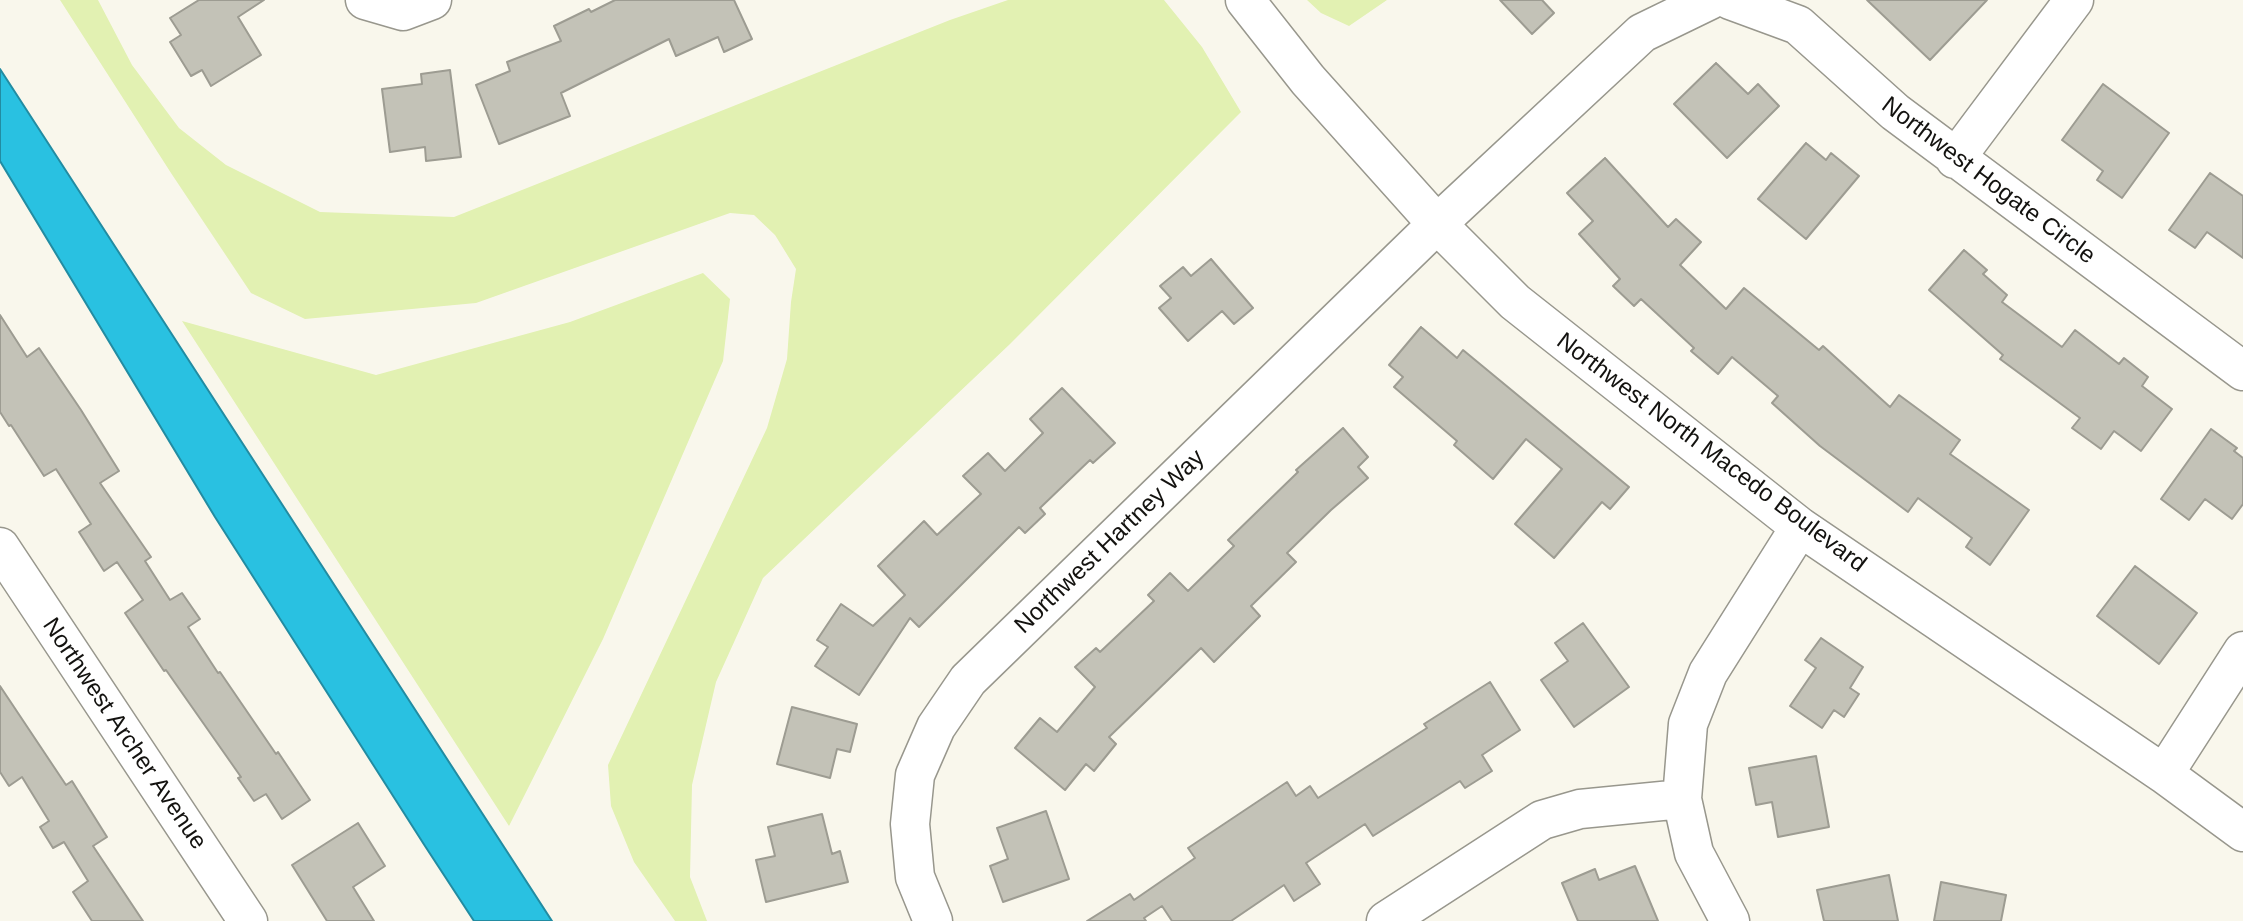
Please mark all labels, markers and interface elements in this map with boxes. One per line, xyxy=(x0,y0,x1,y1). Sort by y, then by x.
street label: Northwest Hogate Circle xyxy=(1875,91,2101,271)
street label: Northwest North Macedo Boulevard xyxy=(1551,327,1871,579)
street label: Northwest Hartney Way xyxy=(1009,444,1211,640)
street label: Northwest Archer Avenue xyxy=(36,613,212,855)

